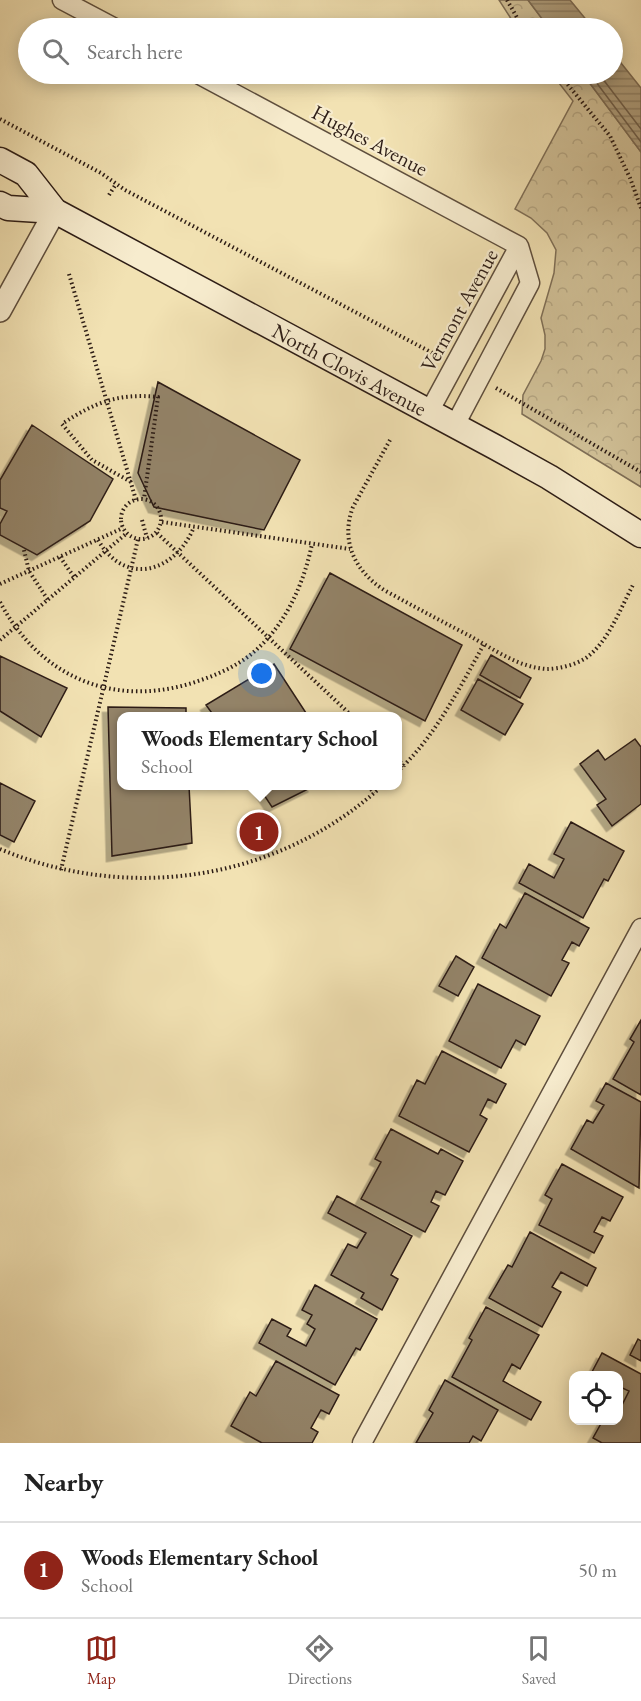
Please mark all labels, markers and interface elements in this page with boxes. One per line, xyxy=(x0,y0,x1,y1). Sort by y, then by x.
search box xyxy=(18,18,623,84)
icon: search xyxy=(39,35,72,68)
text: Search here xyxy=(87,37,182,66)
street label: Hughes Avenue xyxy=(307,98,433,182)
street label: Vermont Avenue xyxy=(414,244,504,376)
street label: North Clovis Avenue xyxy=(268,317,432,422)
your location xyxy=(247,659,276,688)
popup xyxy=(117,712,402,790)
text: Woods Elementary School xyxy=(141,724,378,753)
text: School xyxy=(141,753,193,779)
pin: 1 xyxy=(240,810,278,854)
map controls xyxy=(569,1371,623,1425)
button: locate xyxy=(569,1371,623,1425)
text: Nearby xyxy=(24,1465,104,1499)
text: Woods Elementary School xyxy=(81,1543,318,1572)
text: 1 xyxy=(38,1557,49,1583)
text: 50 m xyxy=(578,1557,617,1583)
text: School xyxy=(81,1572,133,1598)
tab: Map xyxy=(85,1632,118,1689)
tab: Directions xyxy=(288,1632,352,1689)
tab: Saved xyxy=(522,1632,556,1689)

